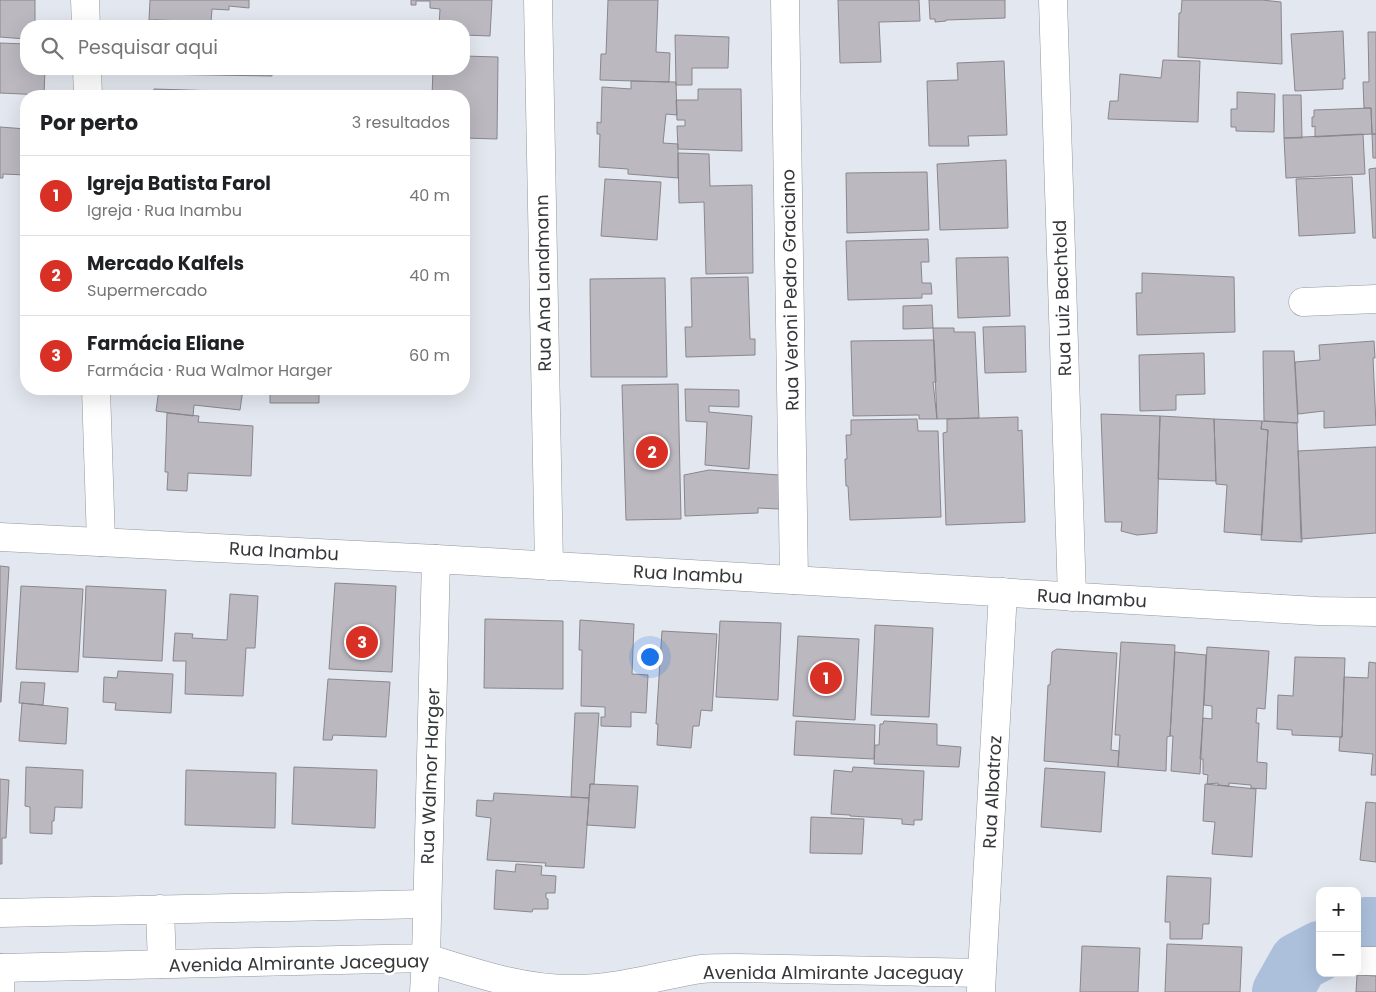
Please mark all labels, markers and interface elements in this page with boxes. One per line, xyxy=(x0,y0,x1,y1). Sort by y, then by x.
search box xyxy=(20,20,470,75)
icon: search xyxy=(38,34,66,62)
text: Pesquisar aqui xyxy=(78,34,218,61)
text: Por perto xyxy=(40,108,138,137)
text: 3 resultados xyxy=(352,111,450,134)
street label: Rua Veroni Pedro Graciano xyxy=(775,169,805,411)
text: Igreja Batista Farol xyxy=(87,170,271,197)
text: 1 xyxy=(53,184,59,207)
text: 40 m xyxy=(409,184,450,207)
street label: Rua Ana Landmann xyxy=(529,194,557,372)
text: Igreja · Rua Inambu xyxy=(87,199,242,222)
street label: Rua Luiz Bachtold xyxy=(1047,219,1077,377)
text: Mercado Kalfels xyxy=(87,250,244,277)
text: 2 xyxy=(51,264,61,287)
text: 40 m xyxy=(409,264,450,287)
text: Supermercado xyxy=(87,279,207,302)
text: Farmácia Eliane xyxy=(87,330,244,357)
text: 3 xyxy=(51,344,61,367)
text: 60 m xyxy=(409,344,450,367)
text: Farmácia · Rua Walmor Harger xyxy=(87,359,333,382)
pin: 2 xyxy=(636,433,668,471)
street label: Rua Inambu xyxy=(229,536,339,566)
street label: Rua Inambu xyxy=(633,559,743,589)
street label: Rua Inambu xyxy=(1037,583,1147,613)
pin: 3 xyxy=(346,623,378,661)
your location xyxy=(637,644,663,670)
pin: 1 xyxy=(810,659,842,697)
street label: Rua Walmor Harger xyxy=(414,687,446,865)
street label: Rua Albatroz xyxy=(977,735,1007,849)
map controls xyxy=(1316,887,1361,977)
button: + xyxy=(1316,887,1361,932)
button: − xyxy=(1316,932,1361,977)
street label: Avenida Almirante Jaceguay xyxy=(168,948,430,978)
street label: Avenida Almirante Jaceguay xyxy=(703,960,963,985)

